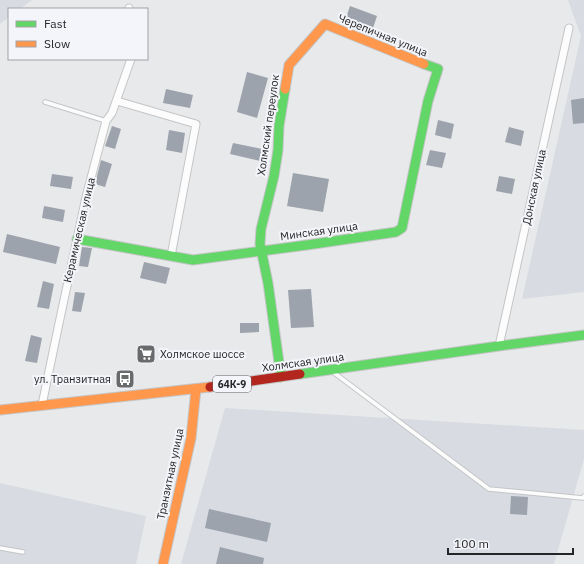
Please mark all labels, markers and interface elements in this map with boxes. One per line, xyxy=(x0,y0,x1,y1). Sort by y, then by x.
legend xyxy=(8,8,148,60)
street label: Черепичная улица xyxy=(336,11,430,59)
text: Fast xyxy=(44,16,67,31)
text: Slow xyxy=(44,36,70,51)
street label: Холмский переулок xyxy=(254,73,282,177)
street label: Донская улица xyxy=(519,148,549,226)
street label: Керамическая улица xyxy=(60,176,98,284)
street label: Минская улица xyxy=(279,219,359,243)
supermarket icon: Холмское шоссе xyxy=(135,343,157,365)
place label: Холмское шоссе xyxy=(160,347,245,361)
street label: Холмская улица xyxy=(261,349,345,375)
bus stop icon: ул. Транзитная xyxy=(114,368,136,390)
place label: ул. Транзитная xyxy=(34,372,111,386)
road number: 64К-9 xyxy=(213,376,251,392)
street label: Транзитная улица xyxy=(153,427,187,521)
scale bar xyxy=(448,530,573,556)
text: 100 m xyxy=(454,536,489,551)

